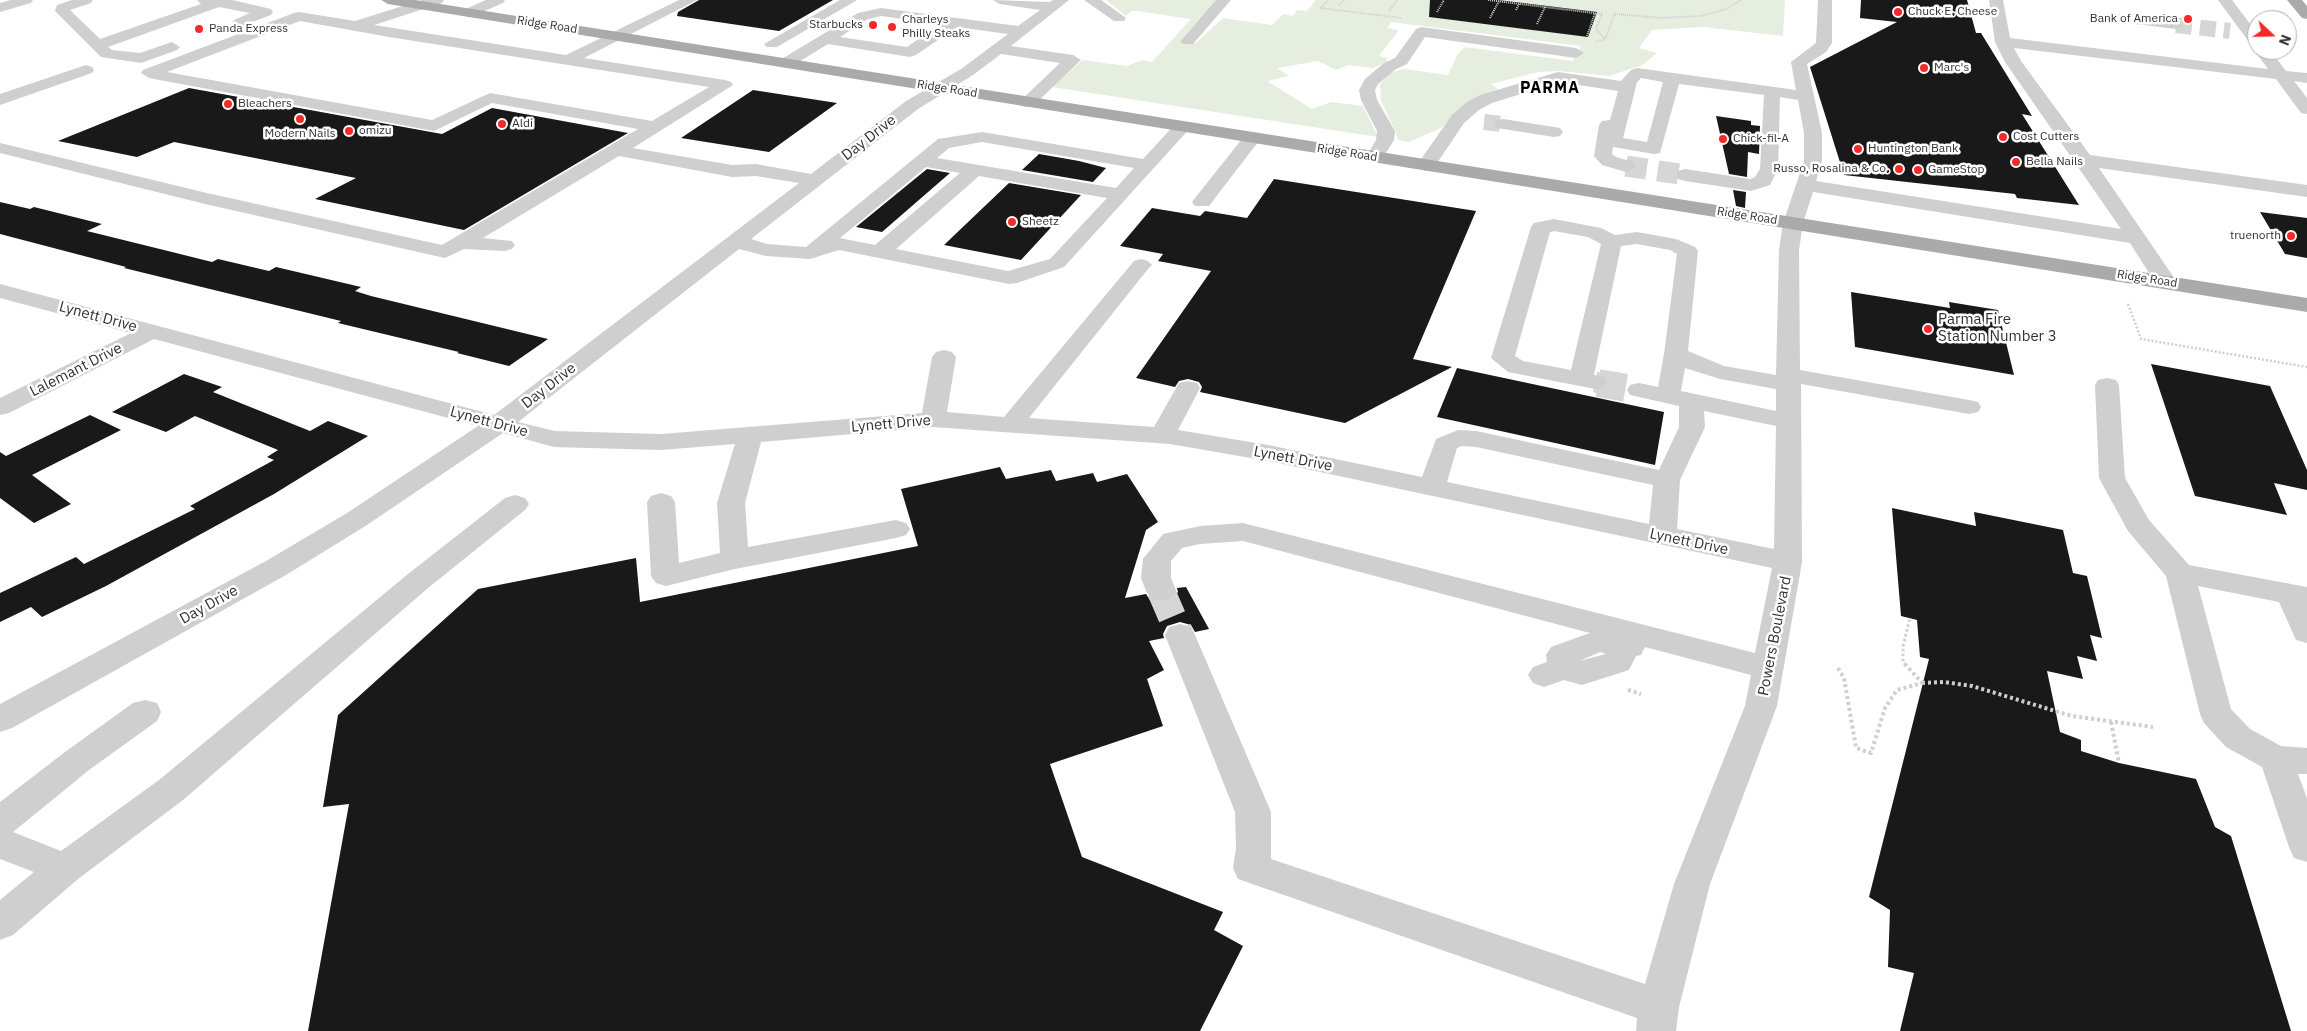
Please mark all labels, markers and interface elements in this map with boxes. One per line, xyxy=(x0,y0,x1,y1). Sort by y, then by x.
place label: Chuck E. Cheese xyxy=(1908,5,1997,19)
marker: Chuck E. Cheese xyxy=(1892,6,1904,18)
north arrow xyxy=(2247,10,2297,60)
place label: Bank of America xyxy=(2090,12,2178,26)
street label: Ridge Road xyxy=(516,13,578,37)
place label: Charleys Philly Steaks xyxy=(902,13,970,41)
marker: Bank of America xyxy=(2182,13,2194,25)
place label: Starbucks xyxy=(809,18,863,32)
marker: Starbucks xyxy=(867,19,879,31)
marker: Charleys Philly Steaks xyxy=(886,21,898,33)
place label: Panda Express xyxy=(209,22,288,36)
marker: Panda Express xyxy=(193,23,205,35)
text: N xyxy=(2275,32,2295,48)
place label: Marc's xyxy=(1934,61,1969,75)
marker: Marc's xyxy=(1918,62,1930,74)
street label: Ridge Road xyxy=(916,77,978,101)
district label: PARMA xyxy=(1519,78,1581,98)
place label: Bleachers xyxy=(238,97,292,111)
marker: Bleachers xyxy=(222,98,234,110)
street label: Day Drive xyxy=(838,111,900,165)
marker: Modern Nails xyxy=(294,113,306,125)
place label: Aldi xyxy=(512,117,533,131)
marker: Aldi xyxy=(496,118,508,130)
place label: omizu xyxy=(359,124,392,138)
marker: omizu xyxy=(343,125,355,137)
place label: Modern Nails xyxy=(264,127,336,141)
place label: Cost Cutters xyxy=(2013,130,2079,144)
marker: Cost Cutters xyxy=(1997,131,2009,143)
place label: Chick-fil-A xyxy=(1733,132,1789,146)
marker: Chick-fil-A xyxy=(1717,133,1729,145)
street label: Ridge Road xyxy=(1316,141,1378,165)
place label: Huntington Bank xyxy=(1868,142,1958,156)
marker: Huntington Bank xyxy=(1852,143,1864,155)
place label: Bella Nails xyxy=(2026,155,2083,169)
marker: Bella Nails xyxy=(2010,156,2022,168)
place label: Russo, Rosalina & Co. xyxy=(1773,162,1889,176)
marker: Russo, Rosalina & Co. xyxy=(1893,163,1905,175)
place label: GameStop xyxy=(1928,163,1985,177)
marker: GameStop xyxy=(1912,164,1924,176)
street label: Ridge Road xyxy=(1716,204,1778,228)
place label: Sheetz xyxy=(1022,215,1059,229)
marker: Sheetz xyxy=(1006,216,1018,228)
place label: truenorth xyxy=(2230,229,2281,243)
marker: truenorth xyxy=(2285,230,2297,242)
street label: Ridge Road xyxy=(2116,267,2178,291)
street label: Lynett Drive xyxy=(57,298,139,336)
place label: Parma Fire Station Number 3 xyxy=(1938,311,2057,346)
marker: Parma Fire Station Number 3 xyxy=(1922,323,1934,335)
street label: Lalemant Drive xyxy=(27,339,125,401)
street label: Day Drive xyxy=(518,359,580,413)
street label: Lynett Drive xyxy=(448,403,530,441)
street label: Lynett Drive xyxy=(850,412,932,436)
street label: Lynett Drive xyxy=(1252,443,1334,475)
street label: Lynett Drive xyxy=(1648,525,1730,559)
street label: Powers Boulevard xyxy=(1755,575,1795,697)
street label: Day Drive xyxy=(177,582,241,628)

